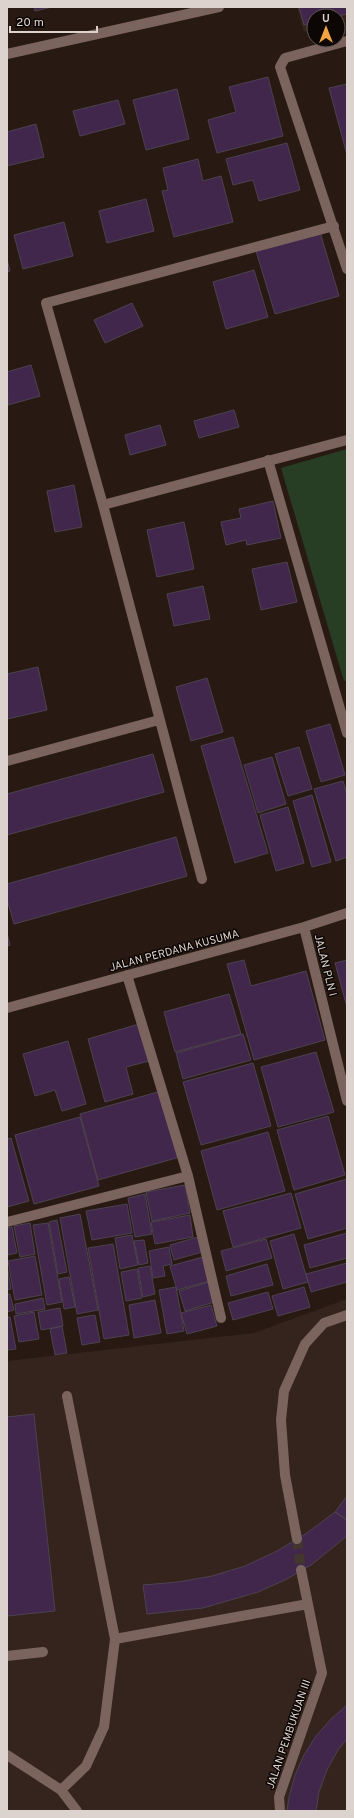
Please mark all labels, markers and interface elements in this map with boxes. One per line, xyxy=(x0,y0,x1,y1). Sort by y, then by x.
scale bar xyxy=(10,8,97,34)
north arrow xyxy=(306,8,346,48)
text: U xyxy=(322,12,330,26)
text: 20 m xyxy=(16,15,44,31)
street label: JALAN PERDANA KUSUMA xyxy=(108,927,241,975)
street label: JALAN PLN I xyxy=(311,933,339,998)
street label: JALAN PEMBUKUAN III xyxy=(264,1678,314,1791)

